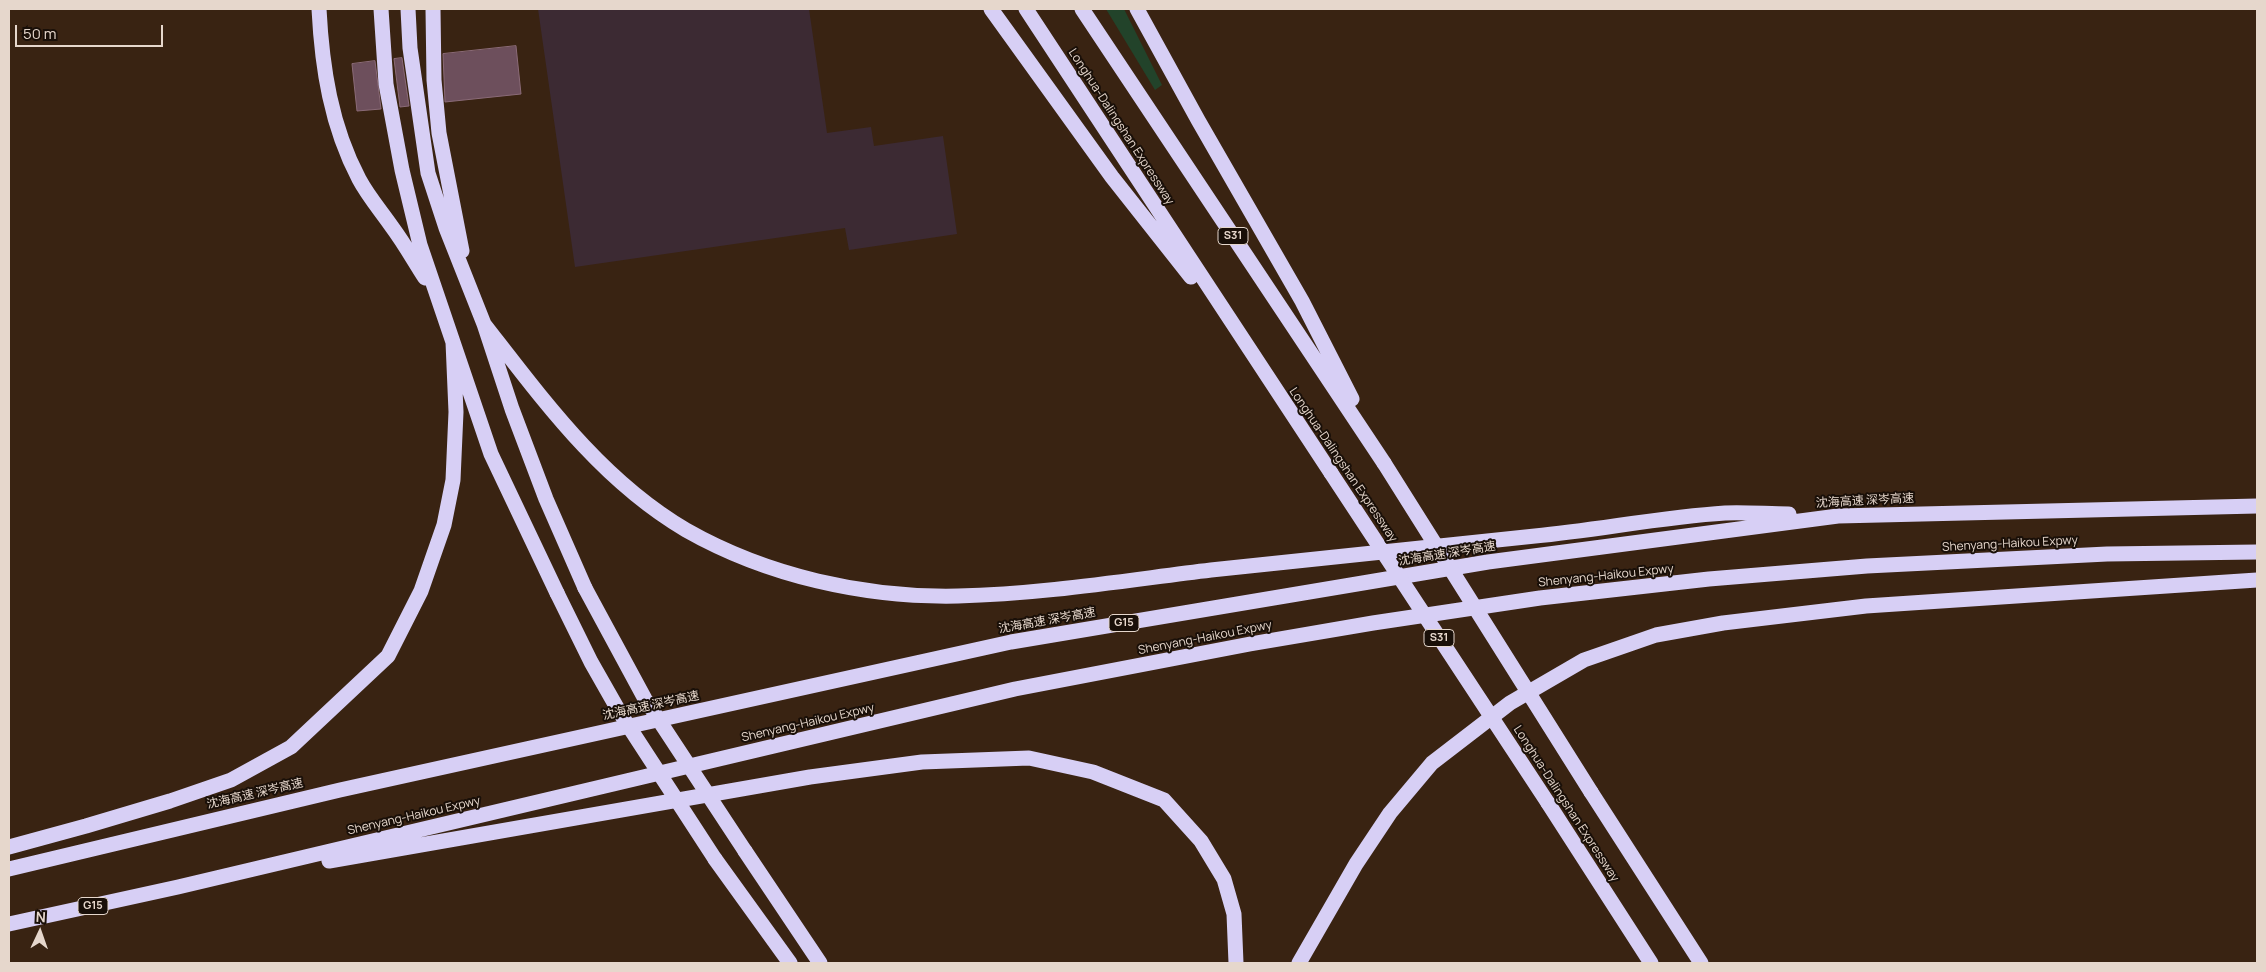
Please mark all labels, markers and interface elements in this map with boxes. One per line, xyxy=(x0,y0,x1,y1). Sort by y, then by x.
scale bar xyxy=(18,15,165,47)
text: 50 m xyxy=(23,23,57,44)
street label: Longhua-Dalingshan Expressway xyxy=(1065,46,1177,208)
road number: S31 xyxy=(1218,228,1248,245)
street label: Longhua-Dalingshan Expressway xyxy=(1286,385,1400,545)
street label: 沈海高速 深岑高速 xyxy=(1815,491,1915,511)
street label: Shenyang-Haikou Expwy xyxy=(1942,533,2078,555)
street label: 沈海高速 深岑高速 xyxy=(1397,539,1497,569)
street label: Shenyang-Haikou Expwy xyxy=(1538,562,1674,590)
street label: 沈海高速 深岑高速 xyxy=(997,605,1097,637)
road number: G15 xyxy=(1109,614,1139,632)
street label: Shenyang-Haikou Expwy xyxy=(1137,618,1273,658)
road number: S31 xyxy=(1424,630,1454,646)
street label: 沈海高速 深岑高速 xyxy=(601,689,701,723)
street label: Shenyang-Haikou Expwy xyxy=(740,701,876,745)
street label: Longhua-Dalingshan Expressway xyxy=(1510,723,1622,885)
street label: 沈海高速 深岑高速 xyxy=(205,776,305,812)
street label: Shenyang-Haikou Expwy xyxy=(346,794,482,838)
road number: G15 xyxy=(78,898,108,914)
north arrow xyxy=(15,907,65,957)
text: N xyxy=(35,907,46,926)

